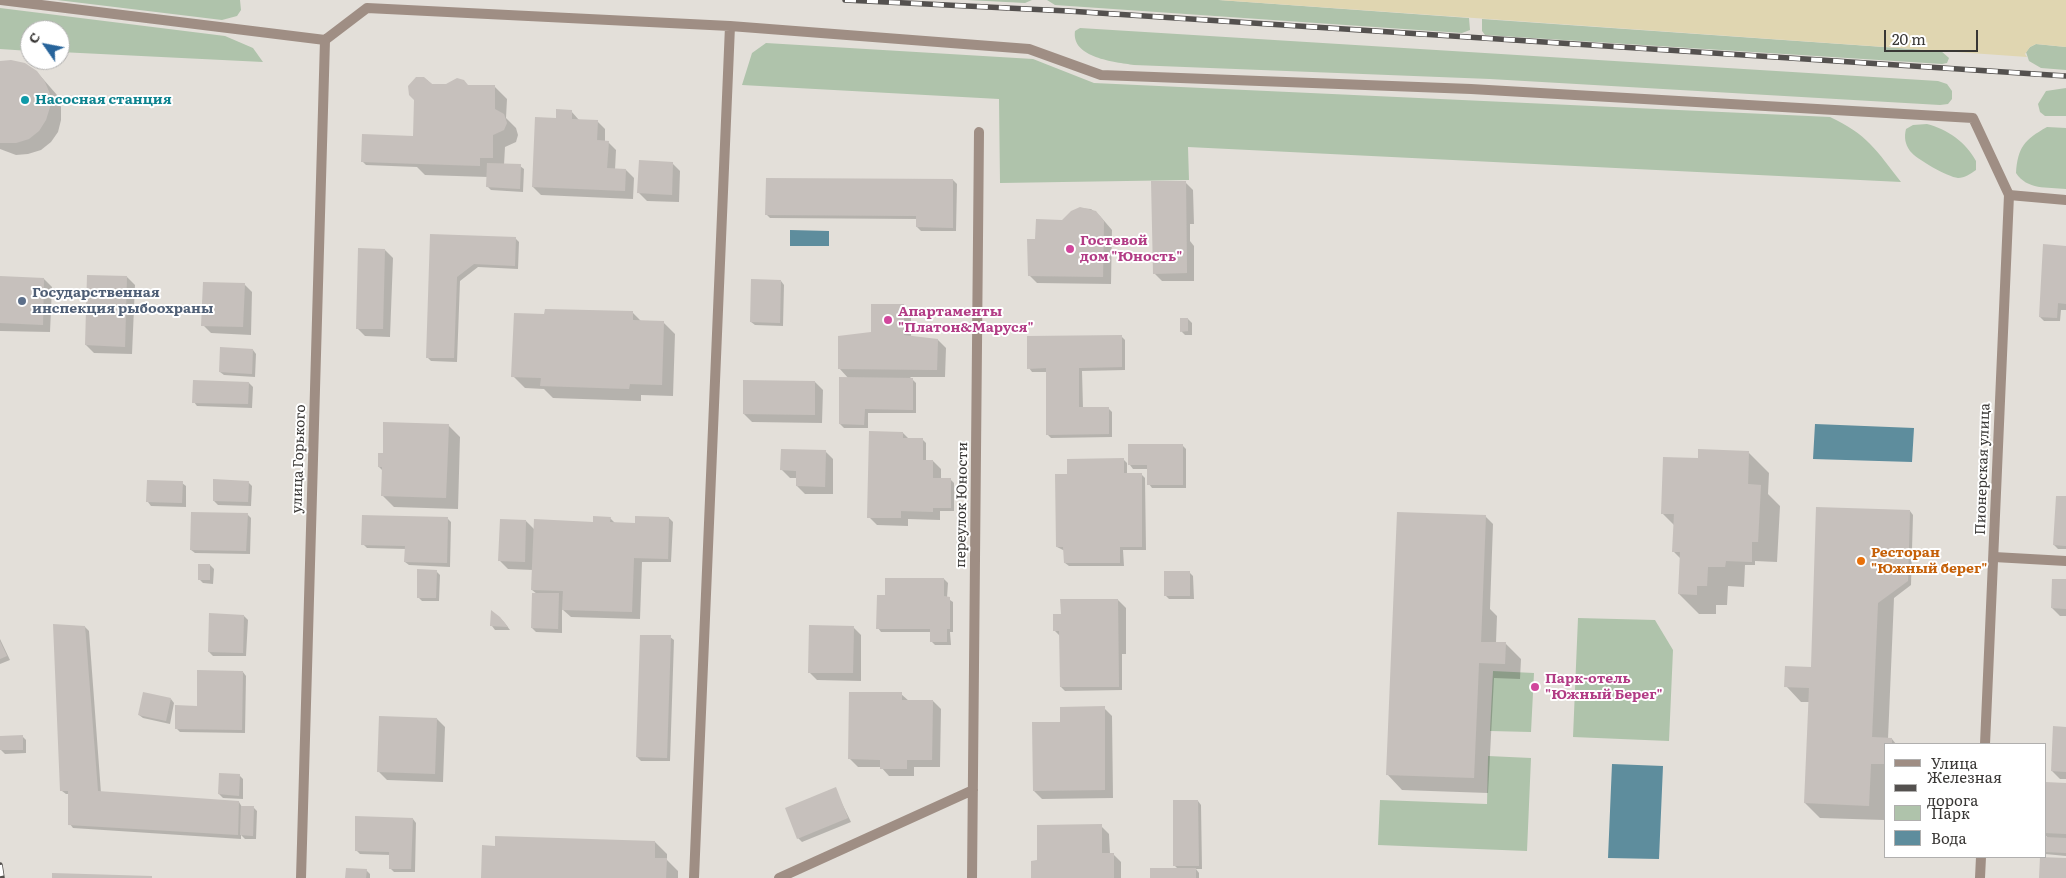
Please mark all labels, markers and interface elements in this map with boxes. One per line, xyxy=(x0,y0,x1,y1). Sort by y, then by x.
north arrow xyxy=(20,20,70,70)
scale bar xyxy=(1886,20,1980,52)
text: 20 m xyxy=(1892,27,1926,50)
text: С xyxy=(22,28,44,47)
place label: Насосная станция xyxy=(35,92,172,108)
marker: Насосная станция xyxy=(19,94,31,106)
place label: Гостевой дом "Юность" xyxy=(1080,233,1182,266)
marker: Гостевой дом "Юность" xyxy=(1064,243,1076,255)
place label: Государственная инспекция рыбоохраны xyxy=(32,285,213,318)
marker: Государственная инспекция рыбоохраны xyxy=(16,295,28,307)
place label: Апартаменты "Платон&Маруся" xyxy=(898,304,1034,336)
marker: Апартаменты "Платон&Маруся" xyxy=(882,314,894,326)
street label: Пионерская улица xyxy=(1972,403,1994,535)
street label: улица Горького xyxy=(289,404,309,514)
street label: переулок Юности xyxy=(953,442,971,568)
place label: Ресторан "Южный берег" xyxy=(1871,545,1987,578)
marker: Ресторан "Южный берег" xyxy=(1855,555,1867,567)
place label: Парк-отель "Южный Берег" xyxy=(1545,671,1663,704)
marker: Парк-отель "Южный Берег" xyxy=(1529,681,1541,693)
legend xyxy=(1884,743,2046,858)
text: Улица xyxy=(1931,751,1978,774)
text: Железная дорога xyxy=(1927,765,2002,811)
text: Парк xyxy=(1931,801,1970,824)
text: Вода xyxy=(1931,826,1967,849)

